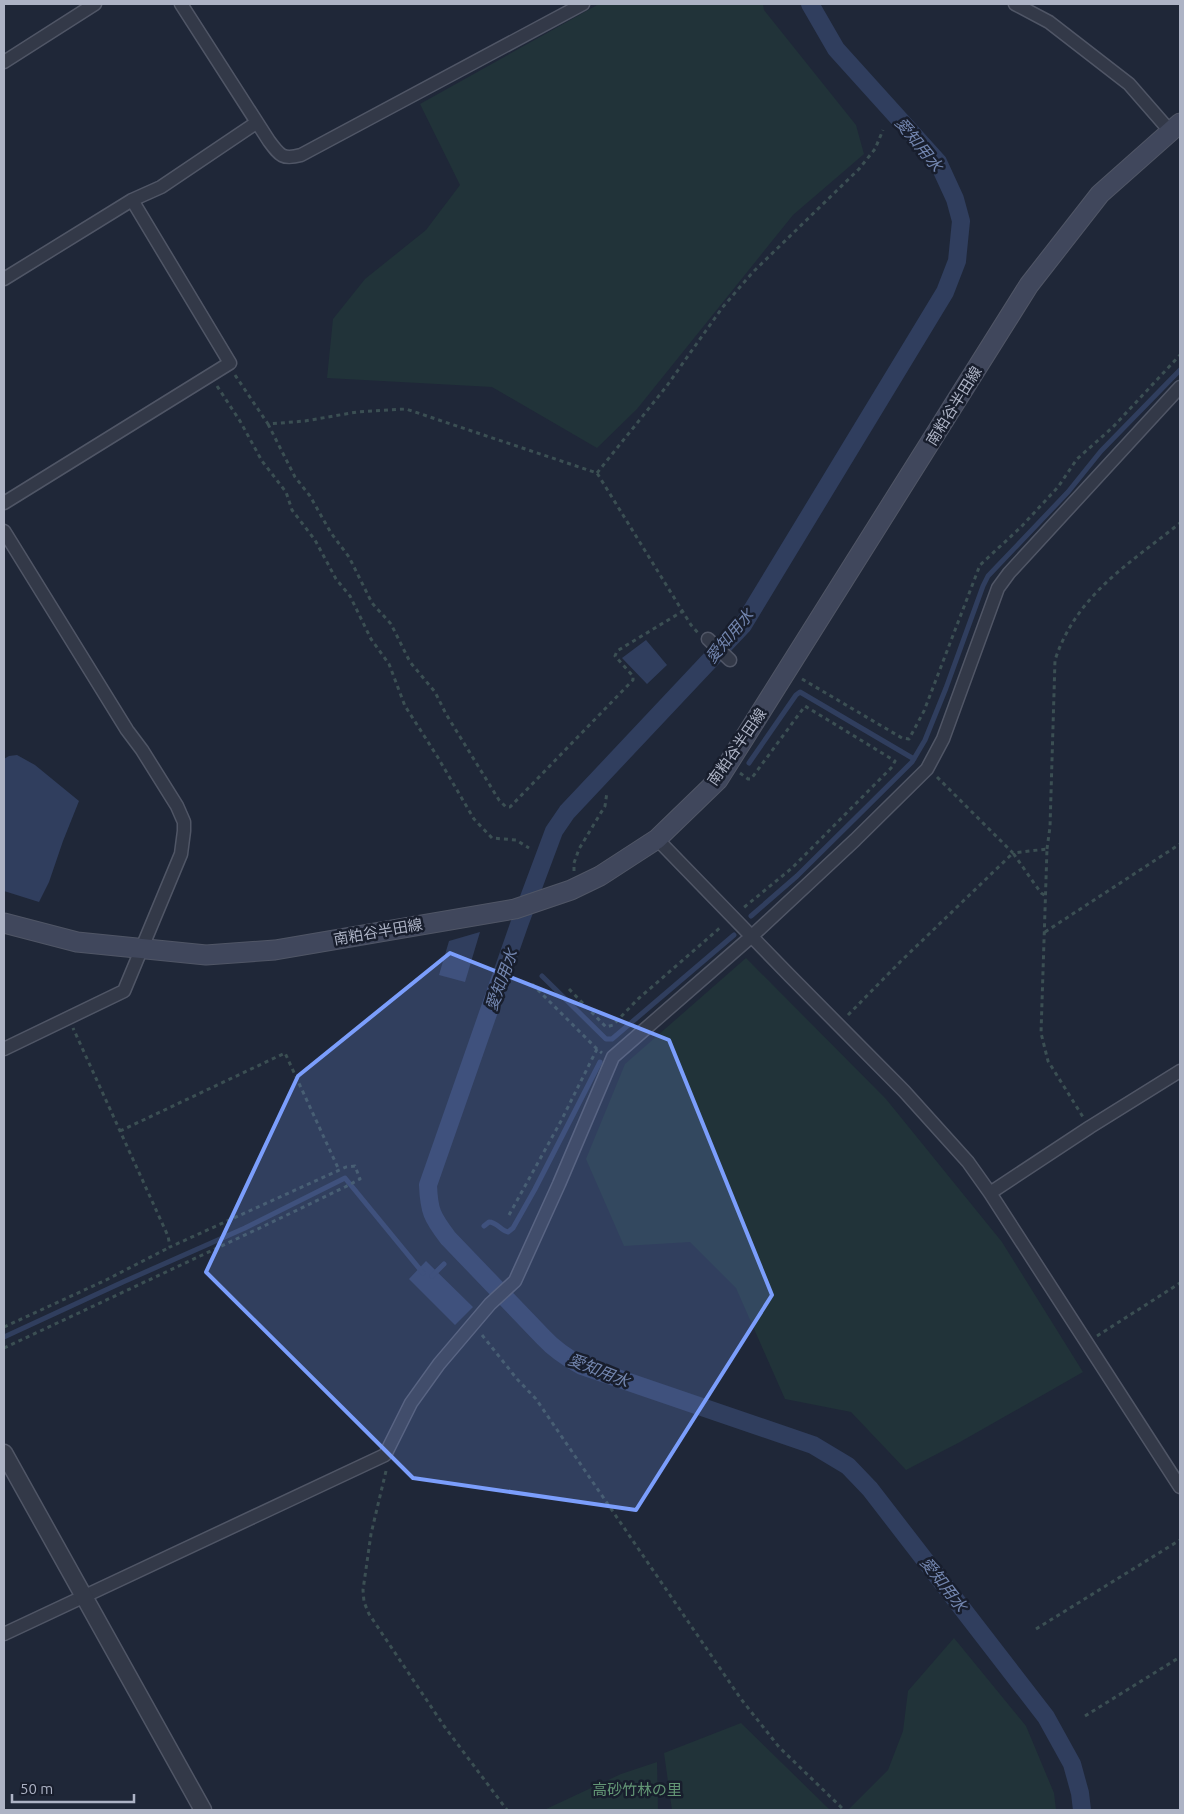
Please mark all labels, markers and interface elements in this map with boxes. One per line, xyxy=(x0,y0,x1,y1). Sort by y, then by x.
water label: 愛知用水 xyxy=(892,113,947,176)
street label: 南粕谷半田線 xyxy=(923,363,985,448)
water label: 愛知用水 xyxy=(702,604,758,666)
street label: 南粕谷半田線 xyxy=(704,705,769,788)
street label: 南粕谷半田線 xyxy=(332,915,424,948)
water label: 愛知用水 xyxy=(482,945,521,1013)
water label: 愛知用水 xyxy=(566,1350,634,1391)
water label: 愛知用水 xyxy=(917,1553,972,1616)
scale bar xyxy=(12,1772,135,1804)
text: 50 m xyxy=(20,1780,53,1797)
park label: 高砂竹林の里 xyxy=(592,1781,682,1798)

